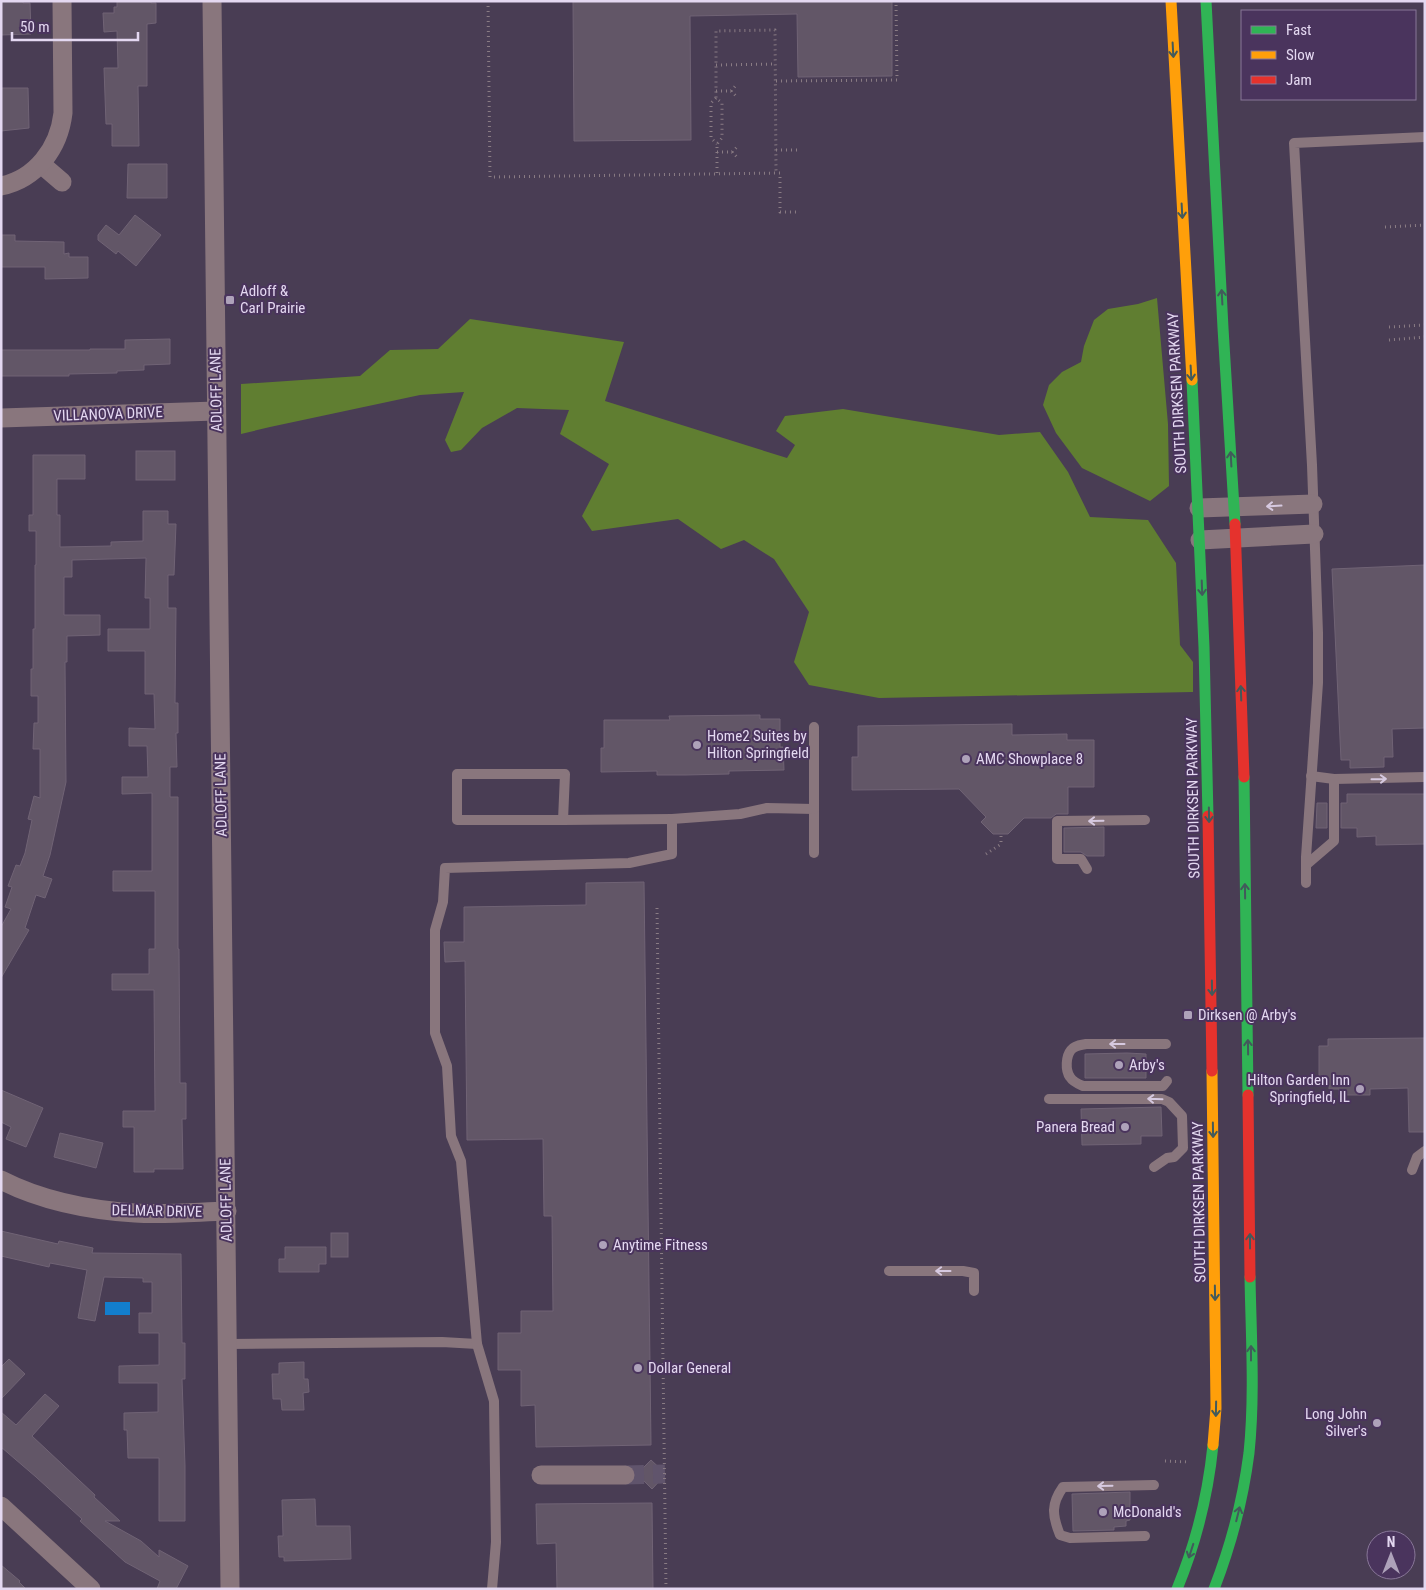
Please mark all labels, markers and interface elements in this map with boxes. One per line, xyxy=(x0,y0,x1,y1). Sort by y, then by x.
scale bar xyxy=(12,10,139,42)
legend xyxy=(1241,10,1416,100)
text: 50 m xyxy=(20,18,50,36)
text: Fast xyxy=(1286,21,1311,39)
one-way arrow xyxy=(1169,42,1178,58)
text: Slow xyxy=(1286,46,1315,64)
text: Jam xyxy=(1286,71,1312,89)
one-way arrow xyxy=(1177,203,1186,219)
place label: Adloff & Carl Prairie xyxy=(240,282,305,317)
one-way arrow xyxy=(1217,289,1226,305)
marker: Adloff & Carl Prairie xyxy=(224,294,236,306)
street label: SOUTH DIRKSEN PARKWAY xyxy=(1164,312,1190,474)
street label: ADLOFF LANE xyxy=(206,348,226,432)
one-way arrow xyxy=(1187,365,1196,381)
street label: VILLANOVA DRIVE xyxy=(53,403,163,425)
one-way arrow xyxy=(1227,451,1236,467)
one-way arrow xyxy=(1266,501,1282,510)
one-way arrow xyxy=(1197,580,1207,596)
one-way arrow xyxy=(1236,685,1246,702)
street label: SOUTH DIRKSEN PARKWAY xyxy=(1183,717,1203,879)
place label: Home2 Suites by Hilton Springfield xyxy=(707,727,809,762)
marker: Home2 Suites by Hilton Springfield xyxy=(691,739,703,751)
place label: AMC Showplace 8 xyxy=(976,750,1083,768)
street label: ADLOFF LANE xyxy=(211,753,231,837)
marker: AMC Showplace 8 xyxy=(960,753,972,765)
one-way arrow xyxy=(1371,774,1387,784)
one-way arrow xyxy=(1204,806,1214,823)
one-way arrow xyxy=(1088,816,1104,826)
one-way arrow xyxy=(1241,883,1250,899)
one-way arrow xyxy=(1207,980,1217,996)
place label: Dirksen @ Arby's xyxy=(1198,1006,1297,1024)
marker: Dirksen @ Arby's xyxy=(1182,1009,1194,1021)
one-way arrow xyxy=(1110,1039,1126,1049)
one-way arrow xyxy=(1243,1039,1253,1055)
place label: Arby's xyxy=(1129,1056,1165,1074)
marker: Arby's xyxy=(1113,1059,1125,1071)
place label: Hilton Garden Inn Springfield, IL xyxy=(1247,1071,1350,1106)
marker: Hilton Garden Inn Springfield, IL xyxy=(1354,1083,1366,1095)
one-way arrow xyxy=(1147,1094,1164,1104)
place label: Panera Bread xyxy=(1036,1118,1115,1136)
marker: Panera Bread xyxy=(1119,1121,1131,1133)
street label: SOUTH DIRKSEN PARKWAY xyxy=(1189,1121,1209,1283)
one-way arrow xyxy=(1209,1122,1218,1138)
street label: ADLOFF LANE xyxy=(216,1158,236,1242)
street label: DELMAR DRIVE xyxy=(111,1201,203,1221)
one-way arrow xyxy=(1245,1234,1255,1250)
place label: Anytime Fitness xyxy=(613,1236,708,1254)
marker: Anytime Fitness xyxy=(597,1239,609,1251)
one-way arrow xyxy=(936,1266,952,1276)
one-way arrow xyxy=(1210,1284,1220,1301)
one-way arrow xyxy=(1246,1345,1256,1361)
place label: Dollar General xyxy=(648,1359,731,1377)
marker: Dollar General xyxy=(632,1362,644,1374)
one-way arrow xyxy=(1211,1400,1221,1416)
place label: Long John Silver's xyxy=(1305,1405,1367,1440)
marker: Long John Silver's xyxy=(1371,1417,1383,1429)
one-way arrow xyxy=(1098,1481,1114,1491)
place label: McDonald's xyxy=(1113,1503,1182,1521)
marker: McDonald's xyxy=(1097,1506,1109,1518)
one-way arrow xyxy=(1234,1507,1243,1523)
north arrow xyxy=(1366,1530,1416,1580)
text: N xyxy=(1387,1534,1395,1550)
one-way arrow xyxy=(1186,1543,1196,1559)

